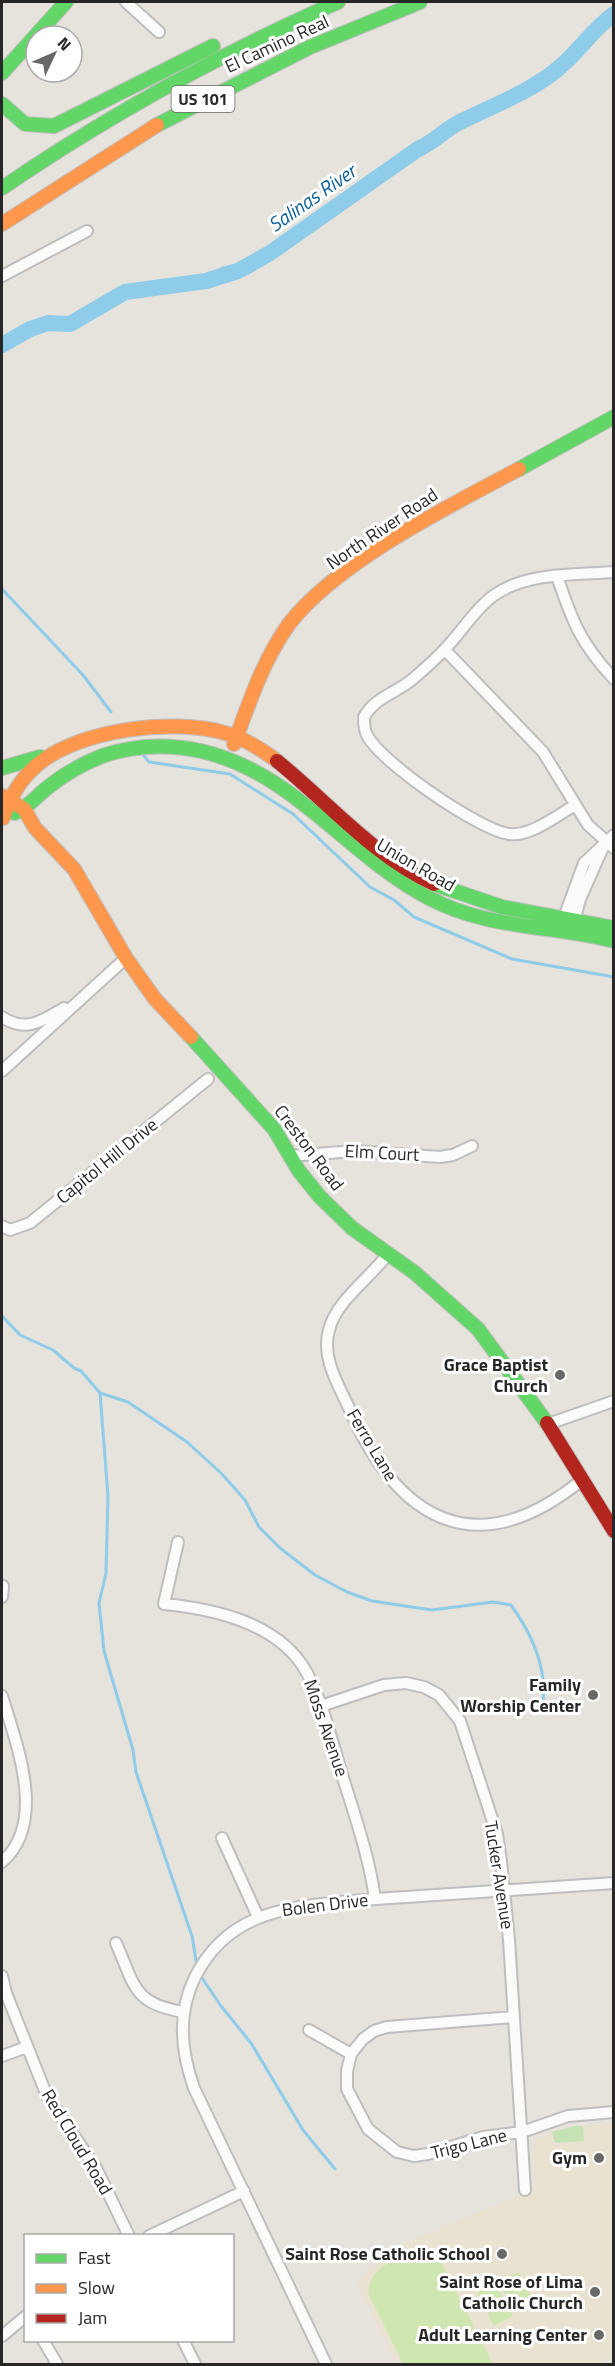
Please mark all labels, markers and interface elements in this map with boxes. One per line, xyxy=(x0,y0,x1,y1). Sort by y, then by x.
street label: El Camino Real xyxy=(220,8,333,79)
north arrow xyxy=(24,24,84,84)
text: N xyxy=(52,31,77,56)
road number: US 101 xyxy=(172,86,234,112)
water label: Salinas River xyxy=(261,154,364,239)
street label: North River Road xyxy=(320,481,443,576)
street label: Union Road xyxy=(372,831,461,898)
street label: Creston Road xyxy=(268,1099,351,1196)
street label: Capitol Hill Drive xyxy=(50,1111,163,1210)
street label: Elm Court xyxy=(344,1137,421,1168)
place label: Grace Baptist Church xyxy=(444,1351,548,1399)
marker: Grace Baptist Church xyxy=(553,1368,567,1382)
street label: Ferro Lane xyxy=(340,1403,405,1486)
place label: Family Worship Center xyxy=(460,1671,581,1719)
street label: Moss Avenue xyxy=(297,1675,356,1780)
marker: Family Worship Center xyxy=(586,1688,600,1702)
street label: Tucker Avenue xyxy=(478,1819,521,1931)
street label: Bolen Drive xyxy=(280,1886,370,1923)
street label: Red Cloud Road xyxy=(35,2084,120,2200)
street label: Trigo Lane xyxy=(428,2121,510,2166)
place label: Gym xyxy=(552,2144,587,2171)
marker: Gym xyxy=(592,2151,606,2165)
legend xyxy=(24,2234,234,2342)
place label: Saint Rose Catholic School xyxy=(285,2240,490,2267)
text: Fast xyxy=(78,2244,111,2271)
marker: Saint Rose Catholic School xyxy=(495,2247,509,2261)
place label: Saint Rose of Lima Catholic Church xyxy=(439,2268,583,2316)
text: Slow xyxy=(78,2274,115,2301)
marker: Saint Rose of Lima Catholic Church xyxy=(588,2285,602,2299)
text: Jam xyxy=(78,2304,107,2331)
place label: Adult Learning Center xyxy=(418,2321,587,2348)
marker: Adult Learning Center xyxy=(592,2328,606,2342)

